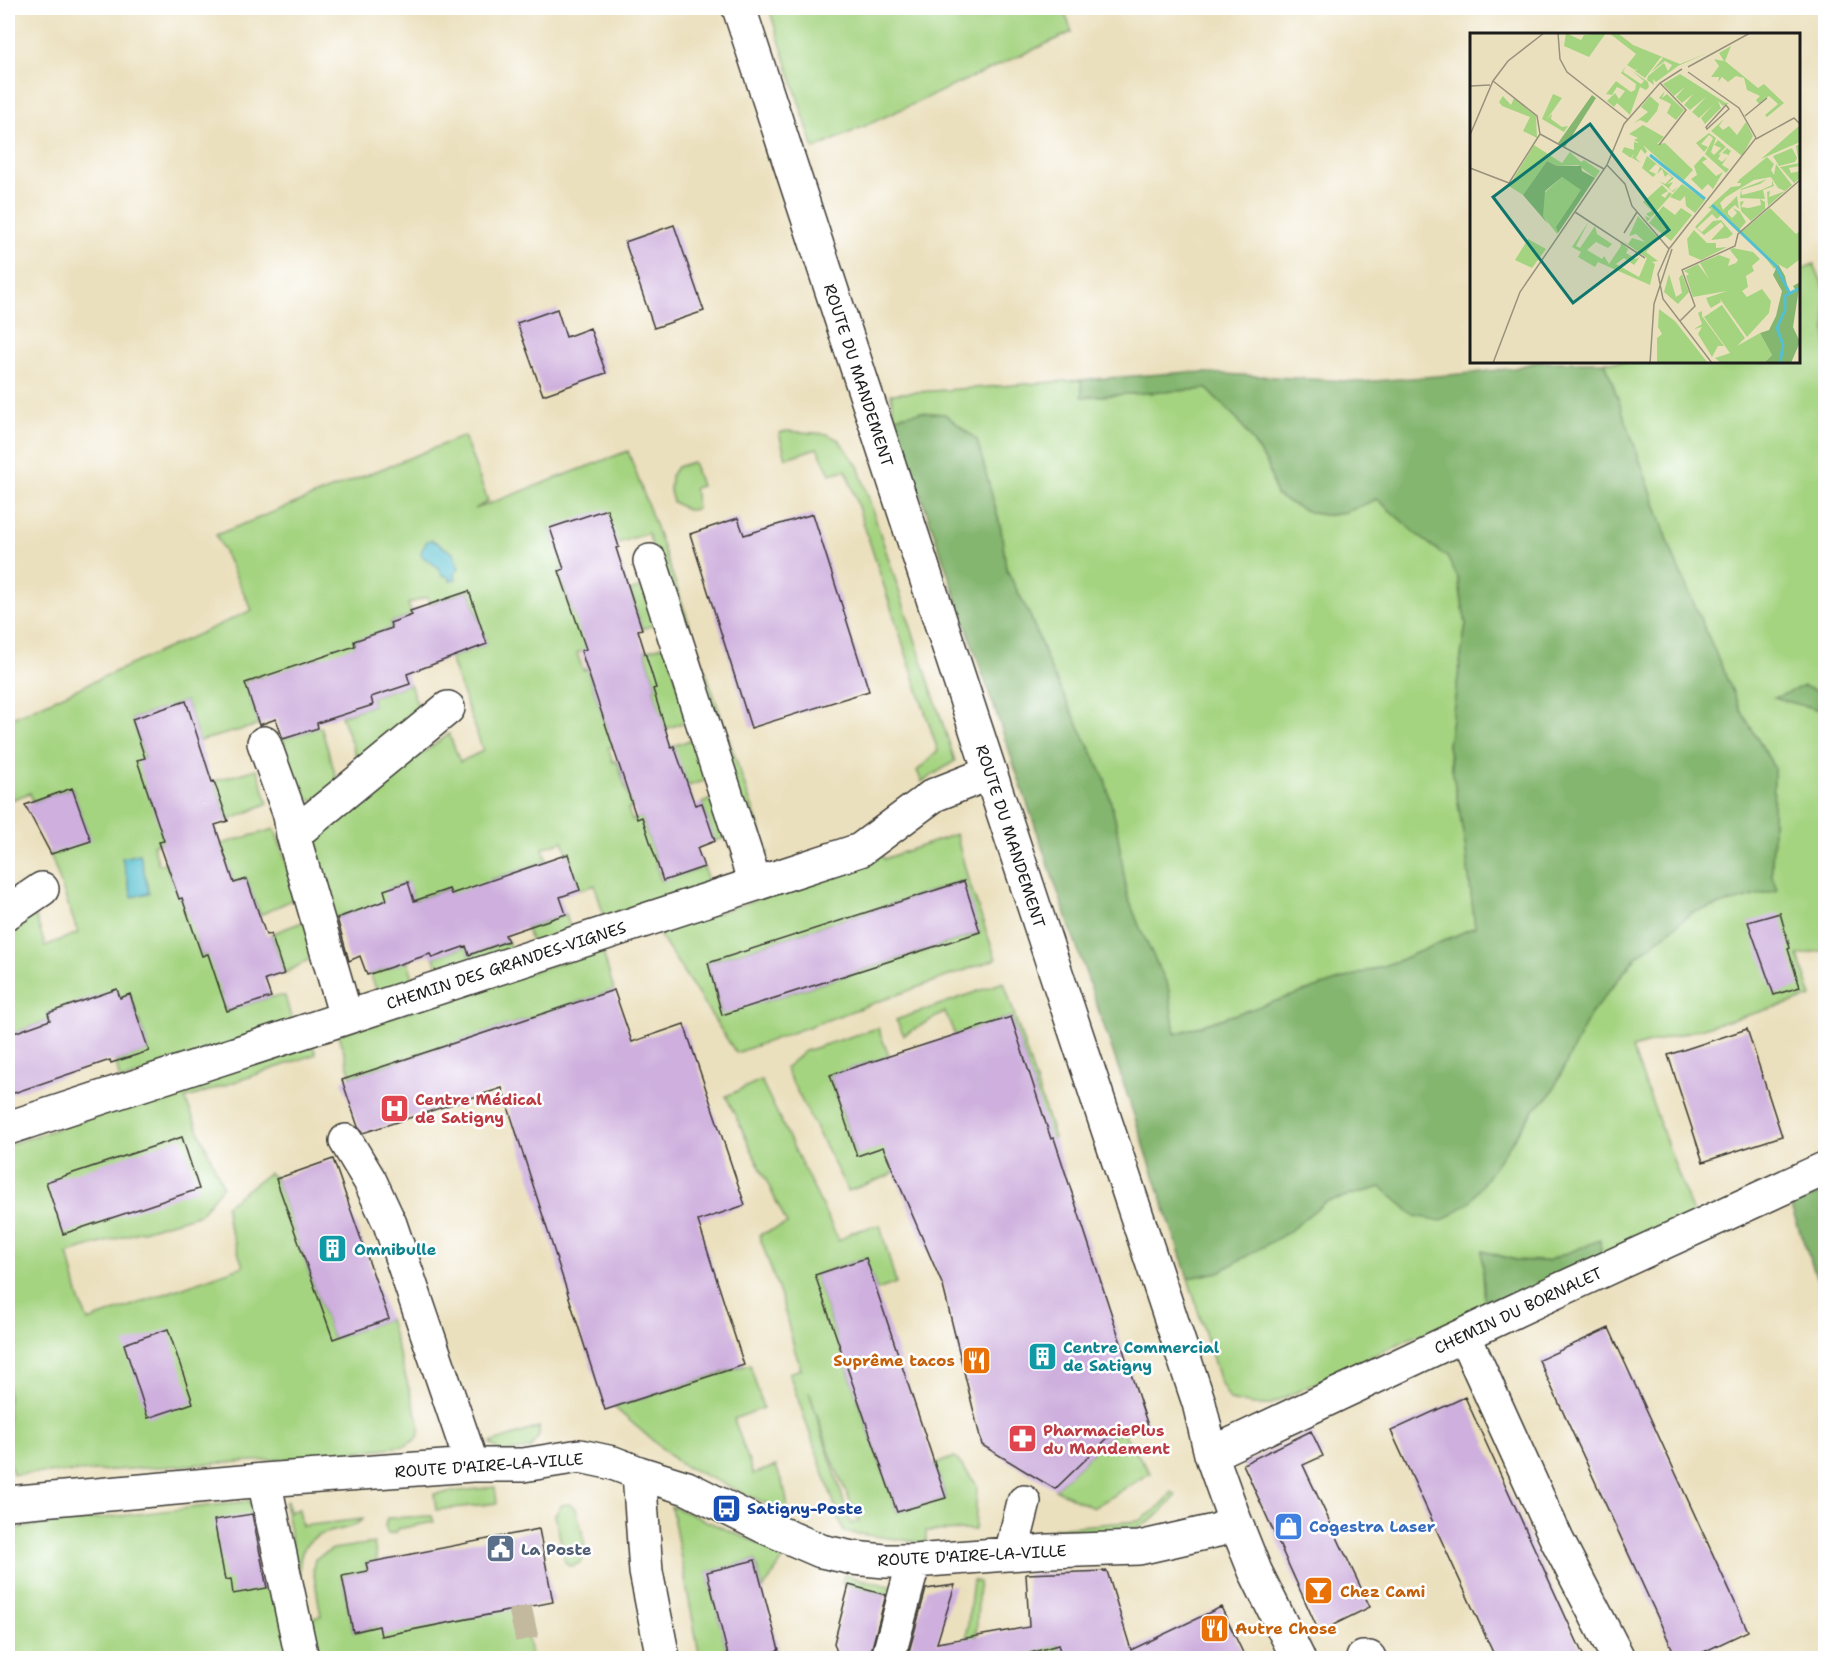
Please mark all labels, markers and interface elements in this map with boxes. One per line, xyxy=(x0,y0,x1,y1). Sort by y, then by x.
inset map xyxy=(1470,33,1800,363)
street label: ROUTE DU MANDEMENT xyxy=(819,281,898,469)
street label: ROUTE DU MANDEMENT xyxy=(971,742,1050,930)
street label: CHEMIN DES GRANDES-VIGNES xyxy=(384,917,629,1014)
place label: Centre Médical de Satigny xyxy=(415,1089,543,1128)
hospital icon: Centre Médical de Satigny xyxy=(378,1092,410,1124)
building icon: Omnibulle xyxy=(317,1233,349,1265)
place label: Omnibulle xyxy=(354,1239,437,1260)
street label: CHEMIN DU BORNALET xyxy=(1431,1262,1606,1359)
place label: Centre Commercial de Satigny xyxy=(1063,1337,1220,1376)
building icon: Centre Commercial de Satigny xyxy=(1026,1340,1058,1372)
restaurant icon: Suprême tacos xyxy=(960,1344,992,1376)
place label: Suprême tacos xyxy=(833,1350,955,1371)
place label: PharmaciePlus du Mandement xyxy=(1043,1420,1170,1459)
pharmacy icon: PharmaciePlus du Mandement xyxy=(1006,1423,1038,1455)
street label: ROUTE D'AIRE-LA-VILLE xyxy=(394,1448,584,1483)
bus stop icon: Satigny-Poste xyxy=(710,1492,742,1524)
place label: Satigny-Poste xyxy=(747,1498,863,1519)
shop icon: Cogestra Laser xyxy=(1272,1510,1304,1542)
place label: Cogestra Laser xyxy=(1309,1516,1436,1537)
public building icon: La Poste xyxy=(484,1533,516,1565)
place label: La Poste xyxy=(521,1539,592,1560)
street label: ROUTE D'AIRE-LA-VILLE xyxy=(877,1540,1067,1571)
bar icon: Chez Cami xyxy=(1303,1575,1335,1607)
place label: Chez Cami xyxy=(1340,1581,1426,1602)
restaurant icon: Autre Chose xyxy=(1198,1612,1230,1644)
place label: Autre Chose xyxy=(1235,1618,1337,1639)

